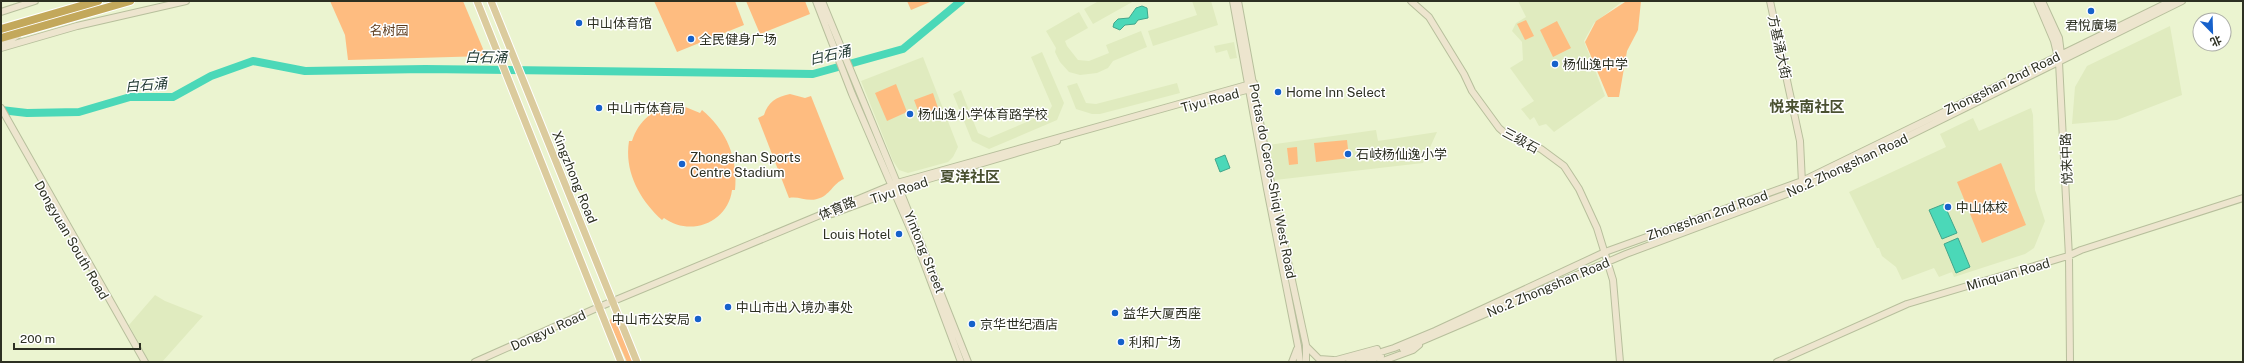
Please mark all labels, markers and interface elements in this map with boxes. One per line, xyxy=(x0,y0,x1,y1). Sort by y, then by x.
marker: 君悅廣場 xyxy=(2086,6,2096,16)
north arrow xyxy=(2192,12,2232,52)
street label: 方基涌大街 xyxy=(1765,14,1794,80)
place label: 中山体育馆 xyxy=(587,16,652,31)
marker: 中山体育馆 xyxy=(574,18,584,28)
place label: 君悅廣場 xyxy=(2065,18,2117,33)
park label: 名树园 xyxy=(369,23,409,38)
place label: 全民健身广场 xyxy=(699,32,777,47)
marker: 全民健身广场 xyxy=(686,34,696,44)
text: 北 xyxy=(2209,34,2223,49)
water label: 白石涌 xyxy=(808,42,854,68)
water label: 白石涌 xyxy=(465,49,509,65)
street label: Zhongshan 2nd Road xyxy=(1942,49,2063,118)
place label: 杨仙逸中学 xyxy=(1563,57,1628,72)
marker: 杨仙逸中学 xyxy=(1550,59,1560,69)
water label: 白石涌 xyxy=(124,75,170,95)
street label: Portas do Cerco-Shiqi West Road xyxy=(1246,82,1299,280)
place label: Home Inn Select xyxy=(1286,85,1386,100)
street label: Tiyu Road xyxy=(1180,86,1241,115)
marker: Home Inn Select xyxy=(1273,87,1283,97)
district label: 悦来南社区 xyxy=(1769,98,1845,115)
place label: 中山市体育局 xyxy=(607,101,685,116)
marker: 中山市体育局 xyxy=(594,103,604,113)
place label: 杨仙逸小学体育路学校 xyxy=(918,107,1048,122)
marker: 杨仙逸小学体育路学校 xyxy=(905,109,915,119)
street label: 三级石 xyxy=(1500,125,1542,156)
street label: Xingzhong Road xyxy=(549,129,600,226)
street label: No.2 Zhongshan Road xyxy=(1784,131,1910,200)
street label: 悦来中路 xyxy=(2058,133,2075,185)
place label: 石岐杨仙逸小学 xyxy=(1356,147,1447,162)
marker: 石岐杨仙逸小学 xyxy=(1343,149,1353,159)
place label: Zhongshan Sports Centre Stadium xyxy=(690,150,800,180)
marker: Zhongshan Sports Centre Stadium xyxy=(677,159,687,169)
district label: 夏洋社区 xyxy=(940,168,1000,185)
street label: Tiyu Road xyxy=(869,174,930,207)
street label: Dongyuan South Road xyxy=(31,178,112,302)
street label: Zhongshan 2nd Road xyxy=(1645,188,1770,243)
street label: 体育路 xyxy=(816,194,858,223)
place label: 中山体校 xyxy=(1956,200,2008,215)
marker: 中山体校 xyxy=(1943,202,1953,212)
street label: Yintong Street xyxy=(901,209,948,295)
place label: Louis Hotel xyxy=(823,227,891,242)
marker: Louis Hotel xyxy=(894,229,904,239)
street label: No.2 Zhongshan Road xyxy=(1484,255,1612,320)
street label: Minquan Road xyxy=(1965,255,2052,294)
place label: 中山市出入境办事处 xyxy=(736,300,853,315)
marker: 中山市出入境办事处 xyxy=(723,302,733,312)
place label: 益华大厦西座 xyxy=(1123,306,1201,321)
street label: Dongyu Road xyxy=(508,307,588,354)
marker: 益华大厦西座 xyxy=(1110,308,1120,318)
place label: 中山市公安局 xyxy=(612,312,690,327)
marker: 中山市公安局 xyxy=(693,314,703,324)
place label: 京华世纪酒店 xyxy=(980,317,1058,332)
marker: 京华世纪酒店 xyxy=(967,319,977,329)
scale bar xyxy=(14,325,140,351)
text: 200 m xyxy=(20,332,55,346)
place label: 利和广场 xyxy=(1129,335,1181,350)
marker: 利和广场 xyxy=(1116,337,1126,347)

